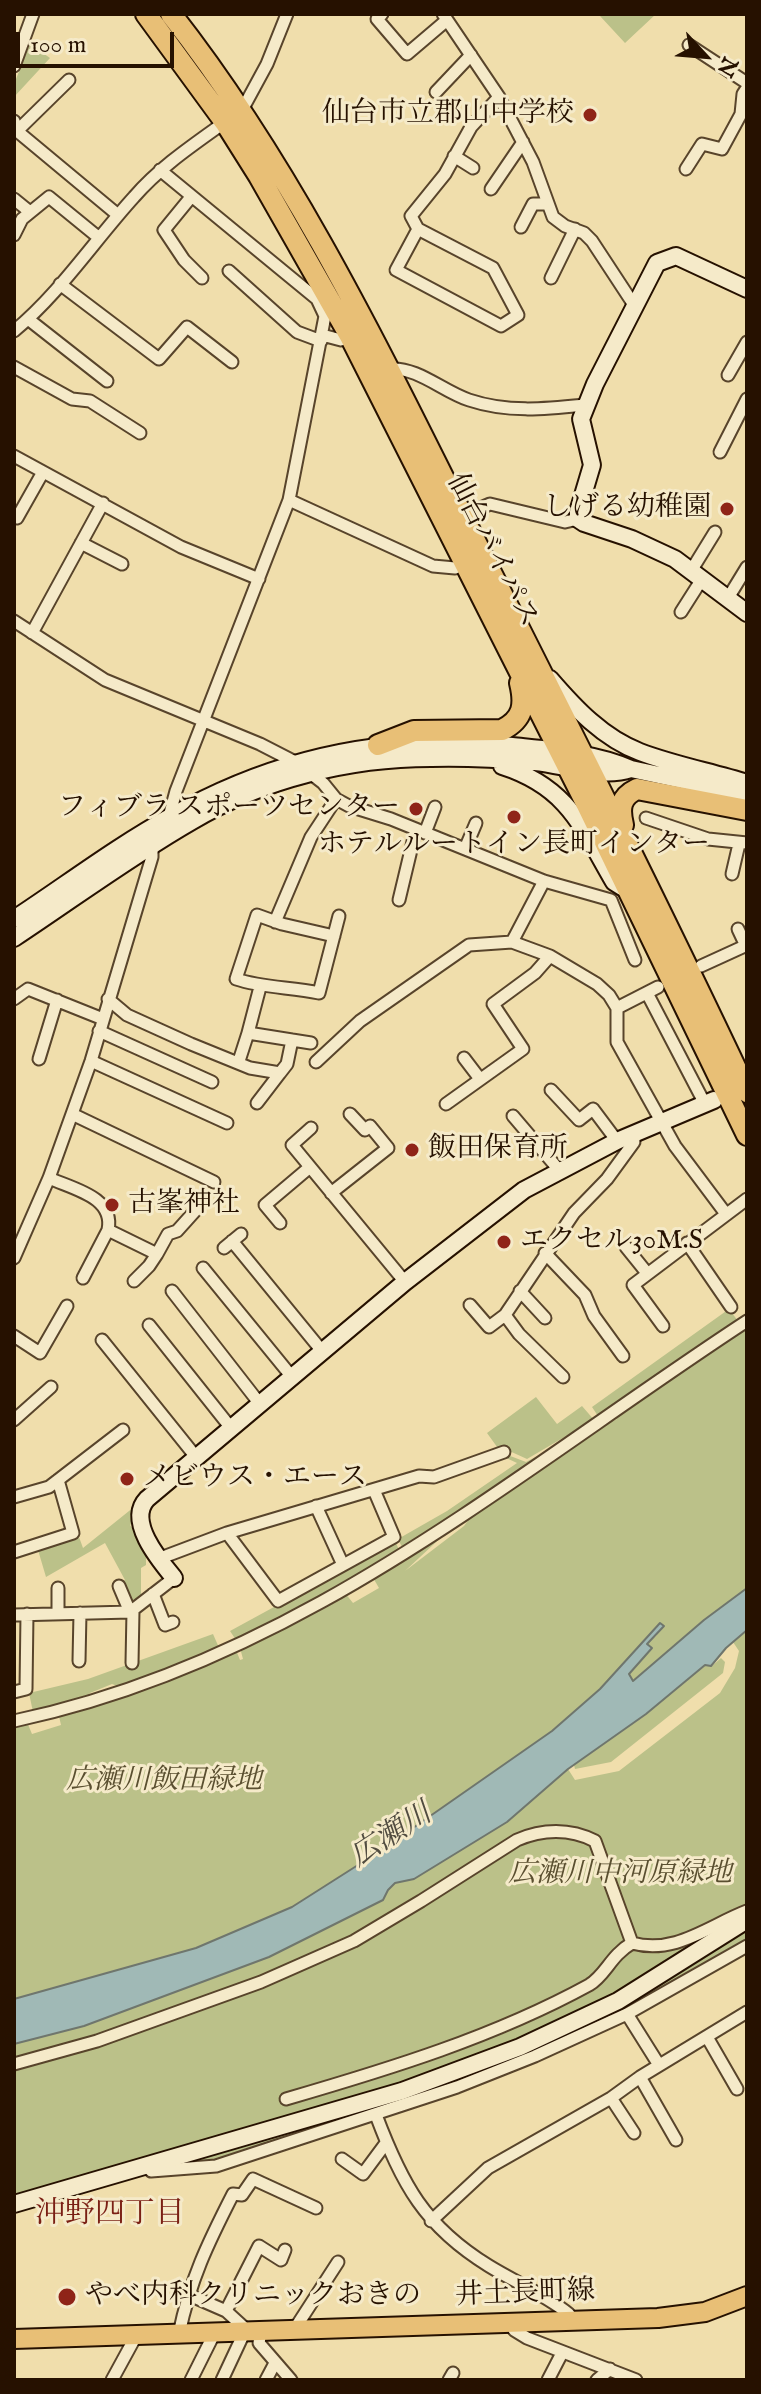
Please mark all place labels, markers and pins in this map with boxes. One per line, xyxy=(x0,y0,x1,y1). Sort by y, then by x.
place label: 仙台市立郡山中学校 xyxy=(322,98,574,132)
marker: 仙台市立郡山中学校 xyxy=(581,106,599,124)
place label: しげる幼稚園 xyxy=(543,492,711,526)
marker: しげる幼稚園 xyxy=(718,500,736,518)
place label: フィブラ スポーツセンター xyxy=(58,792,400,826)
marker: フィブラ スポーツセンター xyxy=(407,800,425,818)
marker: ホテルルートイン長町インター xyxy=(505,808,523,826)
place label: ホテルルートイン長町インター xyxy=(318,829,710,863)
place label: 飯田保育所 xyxy=(428,1133,568,1167)
marker: 飯田保育所 xyxy=(403,1141,421,1159)
place label: 古峯神社 xyxy=(128,1188,240,1222)
marker: 古峯神社 xyxy=(103,1196,121,1214)
place label: エクセル30M.S xyxy=(520,1225,703,1259)
marker: エクセル30M.S xyxy=(495,1233,513,1251)
place label: メビウス・エース xyxy=(143,1462,367,1496)
marker: メビウス・エース xyxy=(118,1470,136,1488)
place label: やべ内科クリニックおきの xyxy=(85,2280,421,2314)
marker: やべ内科クリニックおきの xyxy=(56,2286,78,2308)

